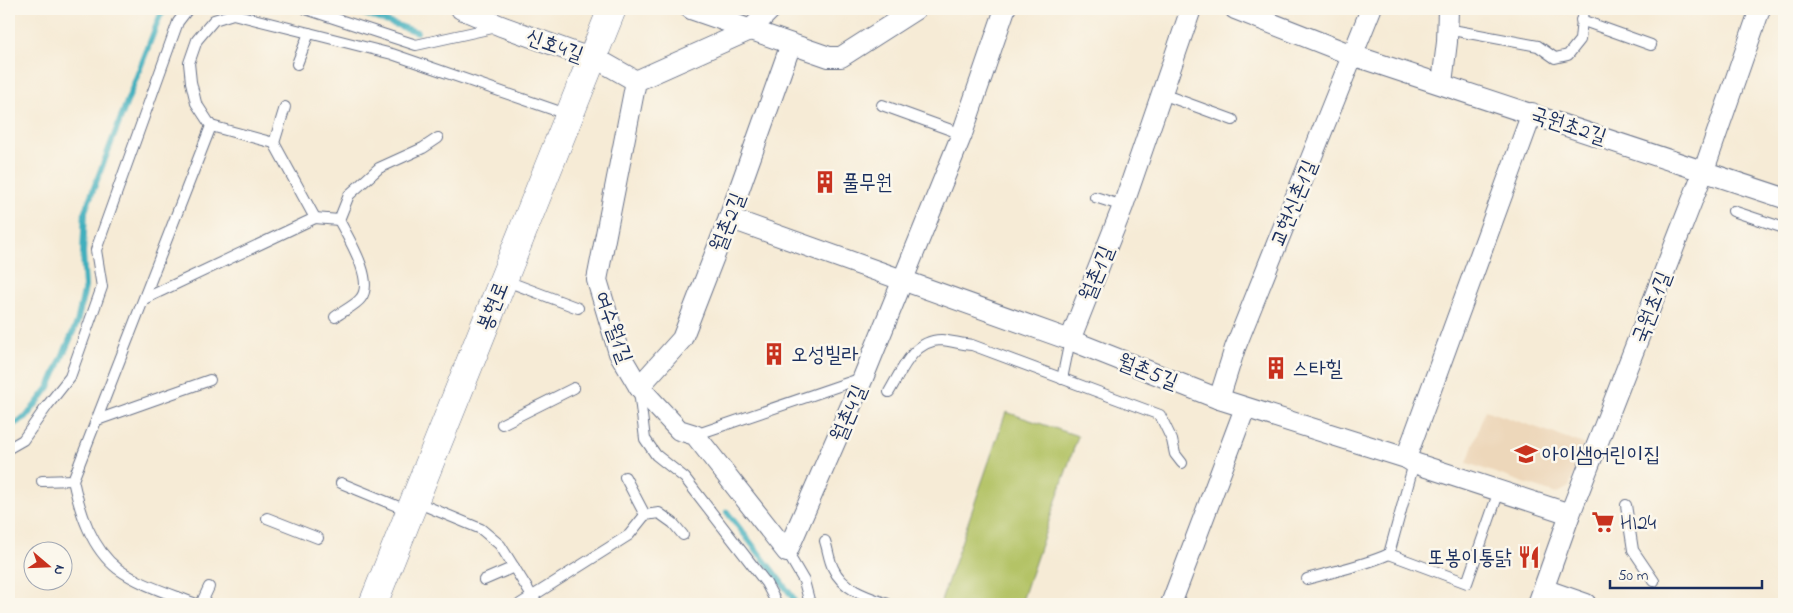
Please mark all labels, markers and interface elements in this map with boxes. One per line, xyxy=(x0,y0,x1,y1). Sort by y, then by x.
street label: 신호4길 xyxy=(521,23,587,71)
street label: 국원초2길 xyxy=(1527,101,1610,153)
street label: 교현신촌1길 xyxy=(1264,156,1326,252)
building icon: 풀무원 xyxy=(812,169,838,195)
place label: 풀무원 xyxy=(842,169,893,199)
street label: 월촌2길 xyxy=(704,189,754,257)
street label: 월촌1길 xyxy=(1073,241,1123,306)
street label: 국원초1길 xyxy=(1626,268,1680,348)
street label: 봉현로 xyxy=(470,278,517,336)
street label: 여수월1길 xyxy=(585,288,639,368)
building icon: 오성빌라 xyxy=(761,341,787,367)
place label: 오성빌라 xyxy=(791,341,859,371)
street label: 월촌5길 xyxy=(1113,348,1182,398)
building icon: 스타힐 xyxy=(1263,355,1289,381)
place label: 스타힐 xyxy=(1292,355,1343,385)
street label: 월촌4길 xyxy=(824,381,875,447)
school or university icon: 아이샘어린이집 xyxy=(1513,441,1539,467)
place label: 아이샘어린이집 xyxy=(1542,441,1660,471)
supermarket icon: HI24 xyxy=(1590,509,1616,535)
place label: HI24 xyxy=(1620,509,1657,539)
north arrow xyxy=(22,540,72,590)
place label: 또봉이통닭 xyxy=(1428,544,1512,574)
restaurant icon: 또봉이통닭 xyxy=(1516,544,1542,570)
scale bar xyxy=(1610,558,1763,590)
text: N xyxy=(47,562,70,578)
text: 50 m xyxy=(1618,565,1649,587)

